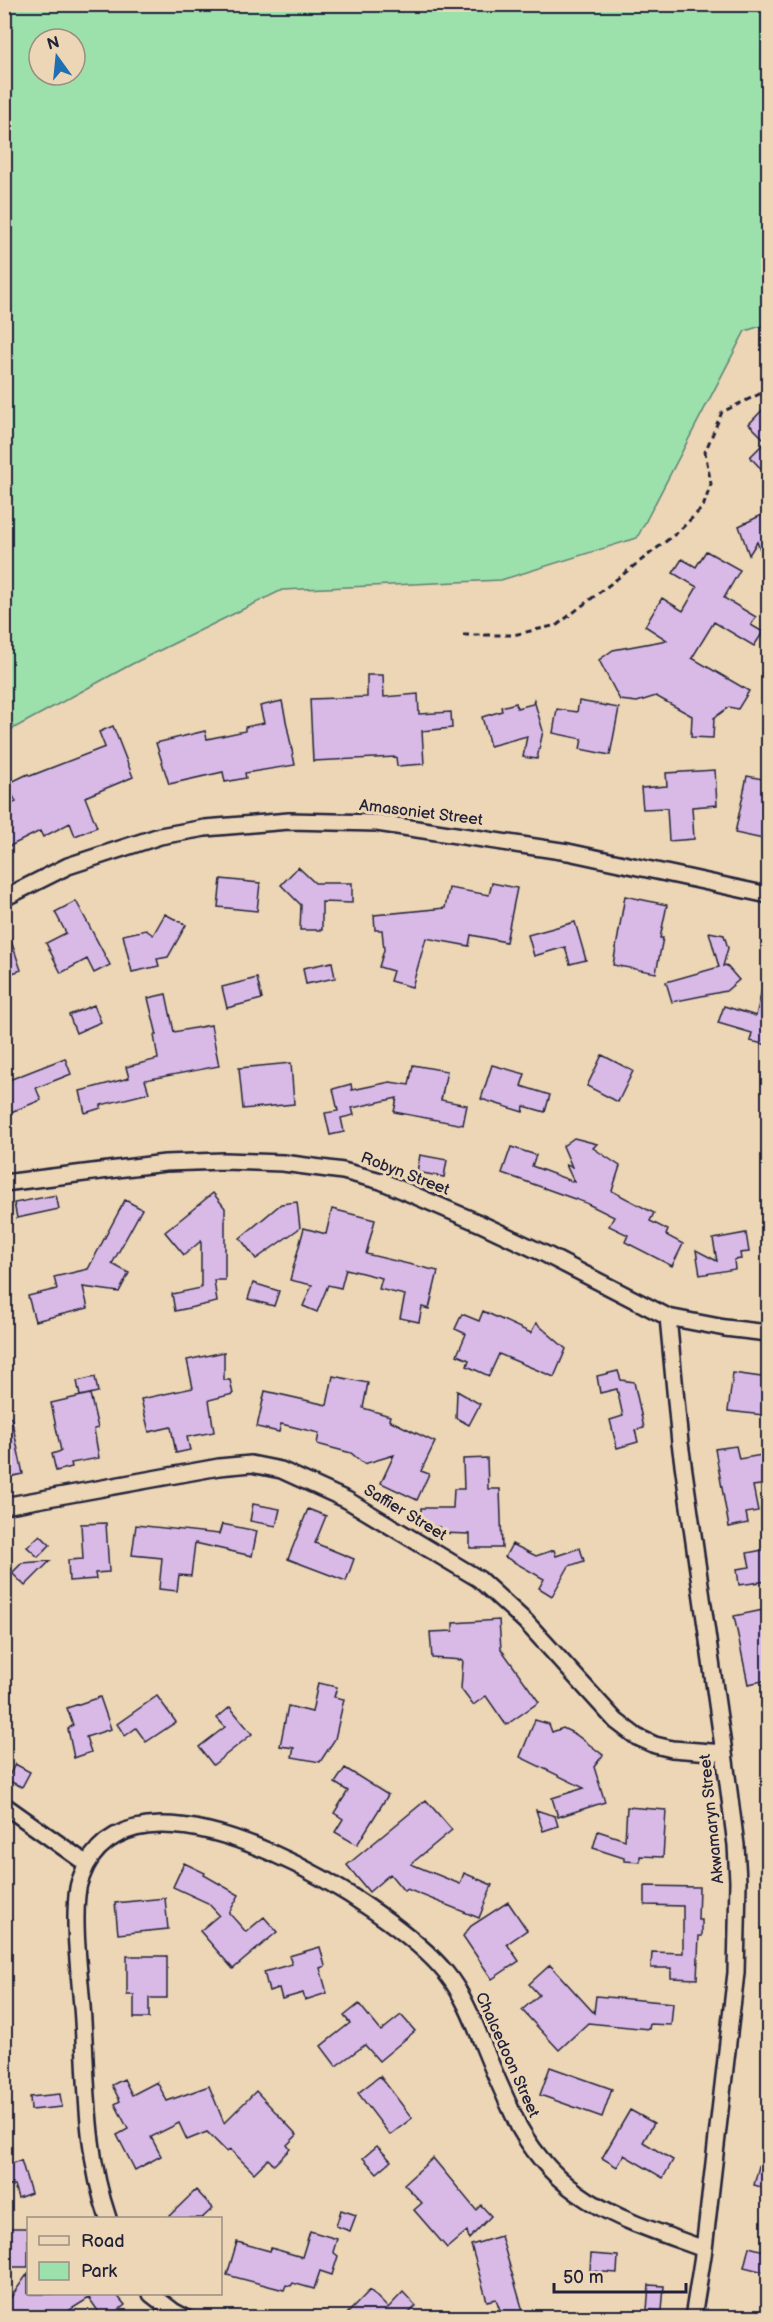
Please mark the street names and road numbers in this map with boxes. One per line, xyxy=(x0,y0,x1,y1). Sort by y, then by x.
street label: Amasoniet Street xyxy=(358,796,484,830)
street label: Robyn Street xyxy=(358,1148,452,1200)
street label: Saffier Street xyxy=(360,1481,450,1545)
street label: Akwamaryn Street xyxy=(696,1753,728,1885)
street label: Chalcedoon Street xyxy=(471,1989,543,2121)

